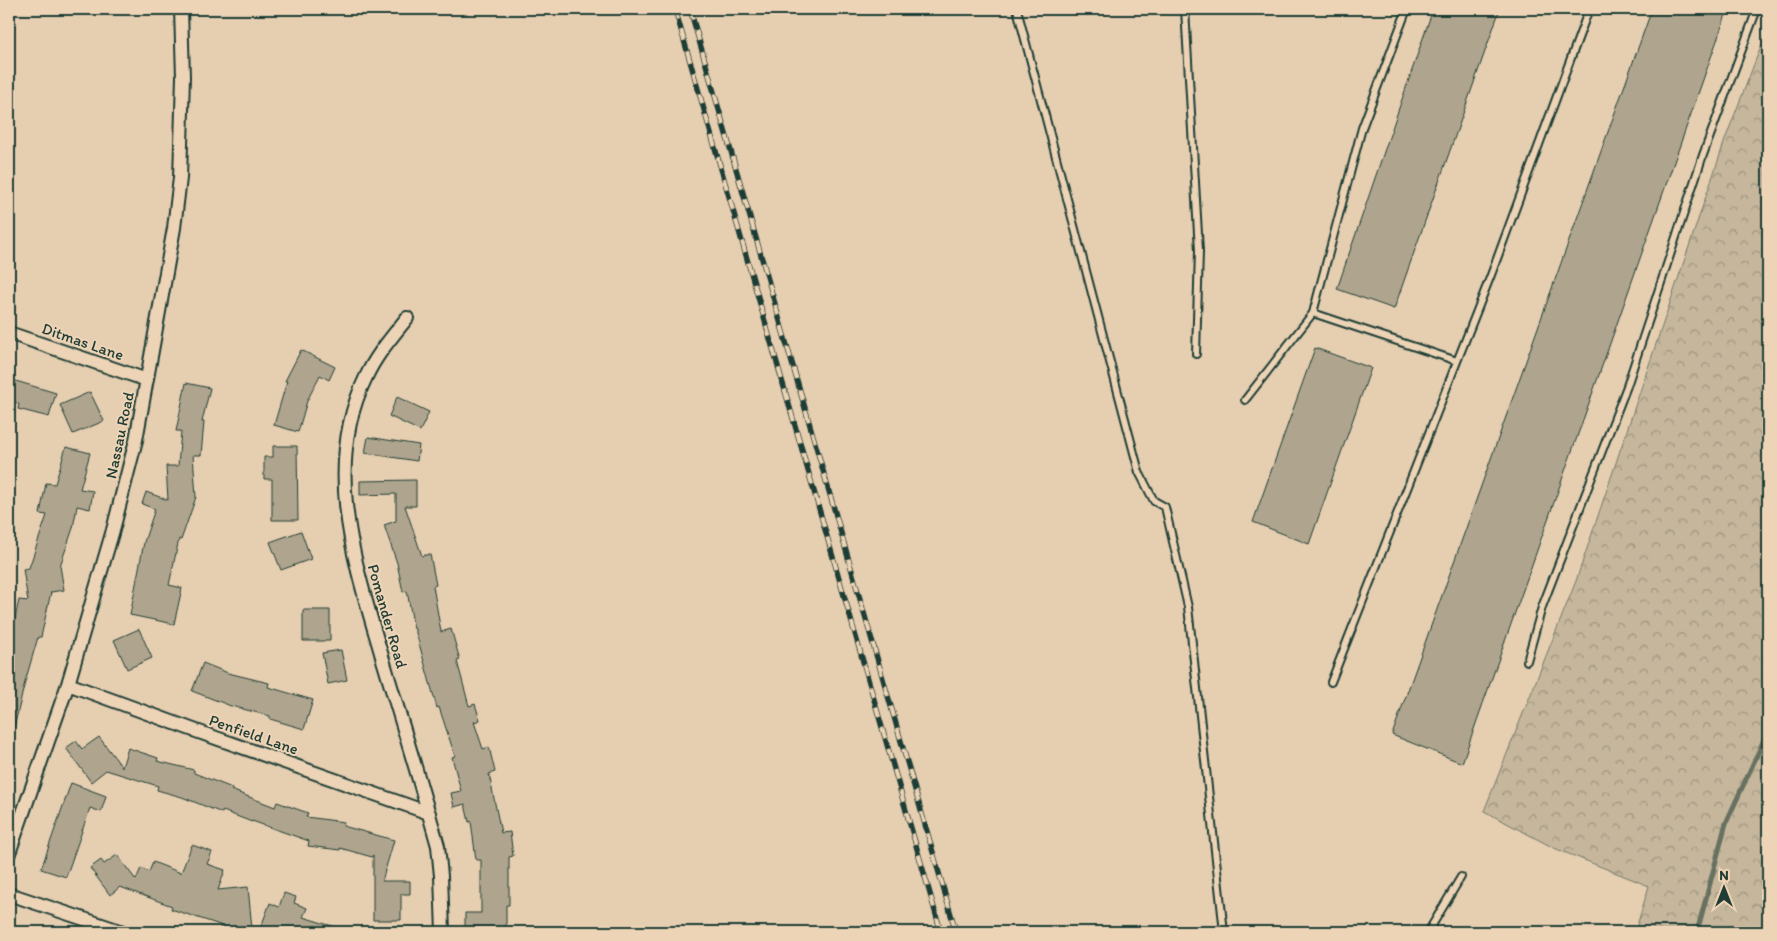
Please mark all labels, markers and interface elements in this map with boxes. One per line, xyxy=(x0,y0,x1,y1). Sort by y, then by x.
street label: Ditmas Lane xyxy=(39,319,126,364)
street label: Nassau Road xyxy=(101,390,138,480)
street label: Pomander Road xyxy=(364,562,412,671)
street label: Penfield Lane xyxy=(207,710,301,759)
north arrow xyxy=(1700,864,1750,914)
text: N xyxy=(1719,867,1729,884)

